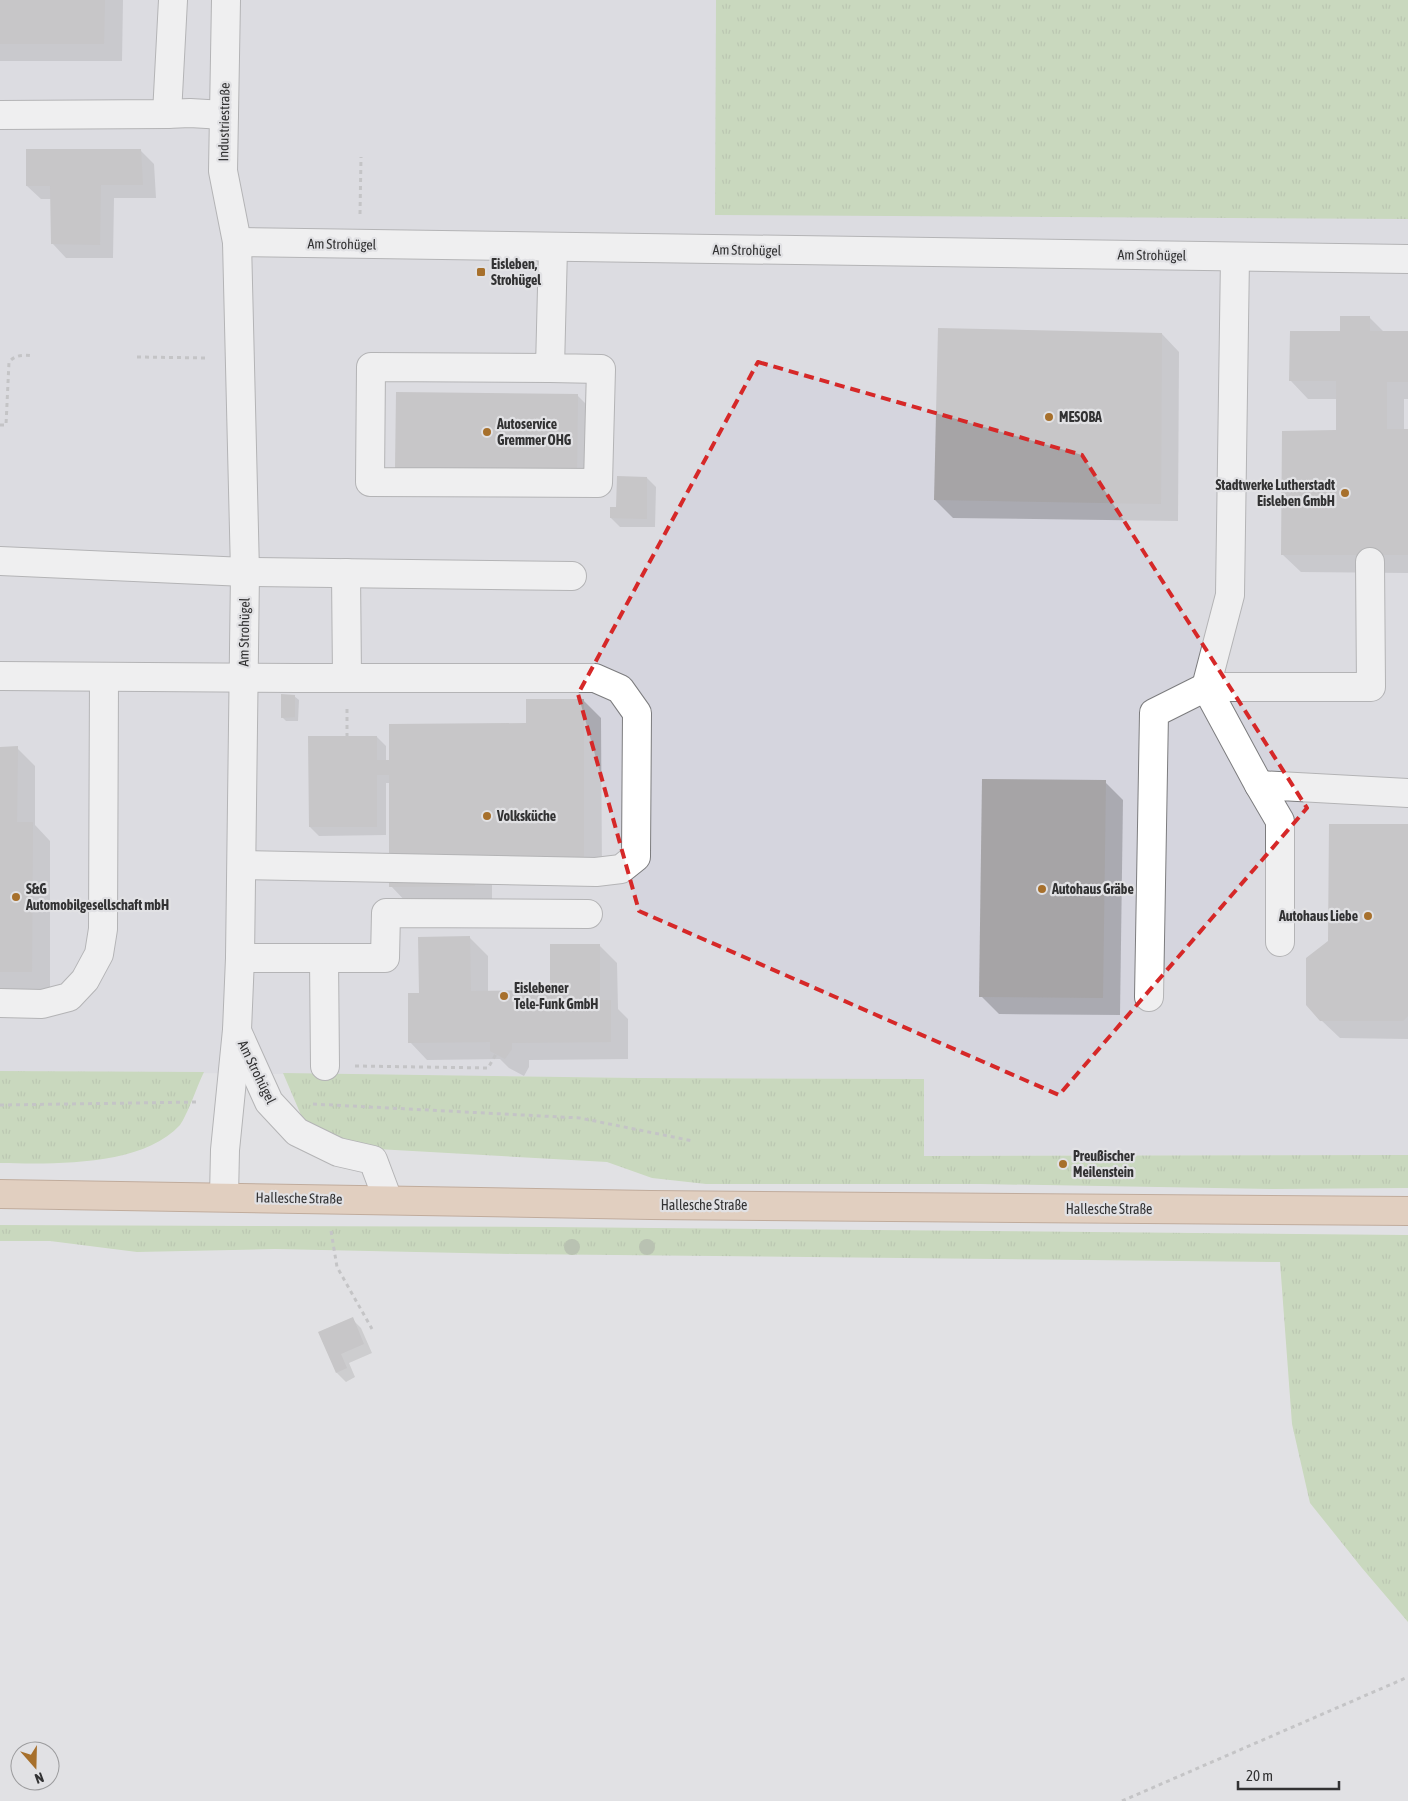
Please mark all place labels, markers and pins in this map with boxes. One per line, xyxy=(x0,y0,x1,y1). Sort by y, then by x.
place label: Eisleben, Strohügel xyxy=(491,256,541,288)
marker: Eisleben, Strohügel xyxy=(475,266,487,278)
place label: MESOBA xyxy=(1059,409,1102,425)
marker: MESOBA xyxy=(1043,411,1055,423)
place label: Autoservice Gremmer OHG xyxy=(496,416,572,448)
marker: Autoservice Gremmer OHG xyxy=(481,426,493,438)
place label: Stadtwerke Lutherstadt Eisleben GmbH xyxy=(1215,477,1335,509)
marker: Stadtwerke Lutherstadt Eisleben GmbH xyxy=(1339,487,1351,499)
place label: Volksküche xyxy=(496,808,556,824)
marker: Volksküche xyxy=(481,810,493,822)
place label: S&G Automobilgesellschaft mbH xyxy=(25,881,169,913)
place label: Autohaus Gräbe xyxy=(1051,881,1134,897)
marker: Autohaus Gräbe xyxy=(1036,883,1048,895)
marker: S&G Automobilgesellschaft mbH xyxy=(10,891,22,903)
place label: Autohaus Liebe xyxy=(1278,908,1358,924)
marker: Autohaus Liebe xyxy=(1362,910,1374,922)
place label: Eislebener Tele-Funk GmbH xyxy=(514,980,599,1012)
marker: Eislebener Tele-Funk GmbH xyxy=(498,990,510,1002)
place label: Preußischer Meilenstein xyxy=(1073,1148,1135,1180)
marker: Preußischer Meilenstein xyxy=(1057,1158,1069,1170)

